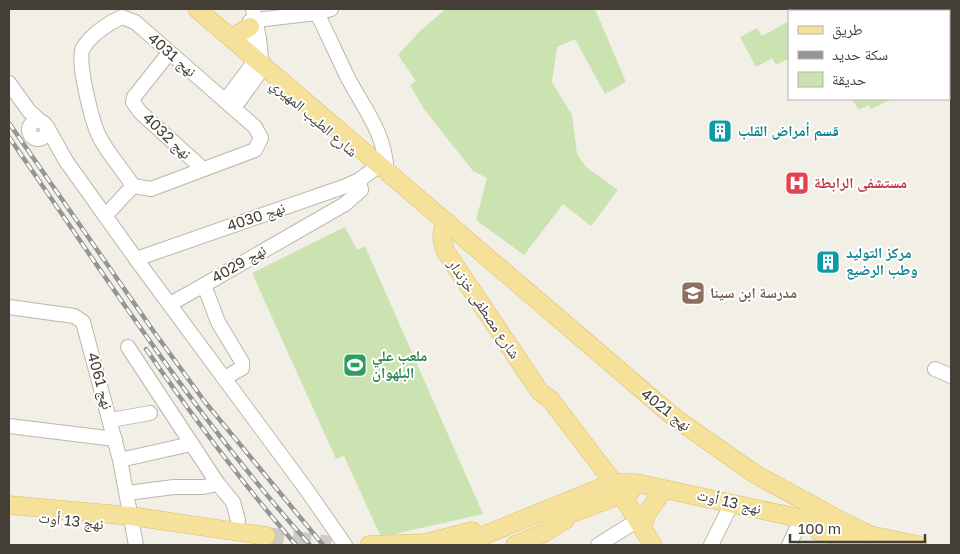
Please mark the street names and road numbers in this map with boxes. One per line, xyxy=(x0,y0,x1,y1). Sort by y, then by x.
street label: نهج 4031 xyxy=(144,28,200,82)
street label: شارع الطيب المهيري xyxy=(265,75,362,163)
street label: نهج 4032 xyxy=(138,108,196,164)
street label: نهج 4030 xyxy=(224,198,288,236)
street label: نهج 4029 xyxy=(208,240,270,288)
street label: شارع مصطفى خزندار xyxy=(443,254,525,363)
street label: نهج 4061 xyxy=(82,350,118,412)
street label: نهج 4021 xyxy=(637,384,695,436)
street label: نهج 13 أوت xyxy=(695,485,763,519)
street label: نهج 13 أوت xyxy=(37,508,105,534)

